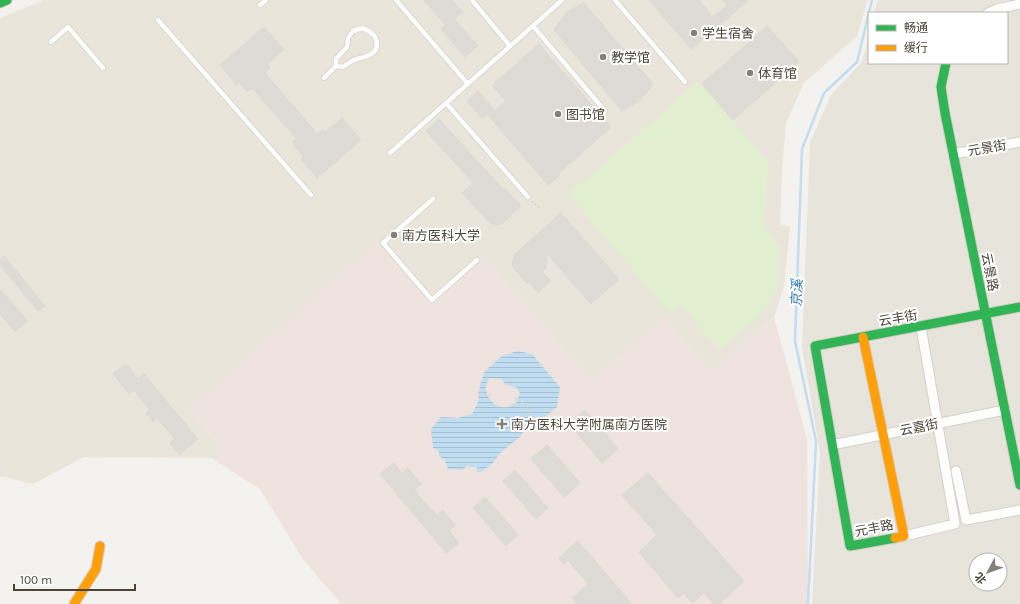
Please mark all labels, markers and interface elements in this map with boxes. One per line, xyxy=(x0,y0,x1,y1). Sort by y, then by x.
legend xyxy=(868,12,1008,64)
text: 畅通 xyxy=(904,21,928,35)
place label: 学生宿舍 xyxy=(702,26,754,41)
marker: 学生宿舍 xyxy=(689,28,699,38)
text: 缓行 xyxy=(904,41,928,55)
place label: 教学馆 xyxy=(611,50,650,65)
marker: 教学馆 xyxy=(598,52,608,62)
place label: 体育馆 xyxy=(758,66,797,81)
marker: 体育馆 xyxy=(745,68,755,78)
place label: 图书馆 xyxy=(566,107,605,122)
marker: 图书馆 xyxy=(553,109,563,119)
street label: 元景街 xyxy=(966,137,1008,159)
place label: 南方医科大学 xyxy=(402,228,480,243)
marker: 南方医科大学 xyxy=(389,230,399,240)
street label: 云景路 xyxy=(979,251,1001,293)
water label: 京溪 xyxy=(788,277,806,307)
street label: 云丰街 xyxy=(877,307,919,329)
street label: 云嘉街 xyxy=(898,416,940,438)
place label: 南方医科大学附属南方医院 xyxy=(511,417,667,432)
marker: 南方医科大学附属南方医院 xyxy=(496,418,508,430)
street label: 元丰路 xyxy=(853,517,895,539)
north arrow xyxy=(968,552,1008,592)
scale bar xyxy=(14,566,135,592)
text: 北 xyxy=(972,570,989,587)
text: 100 m xyxy=(20,573,52,587)

